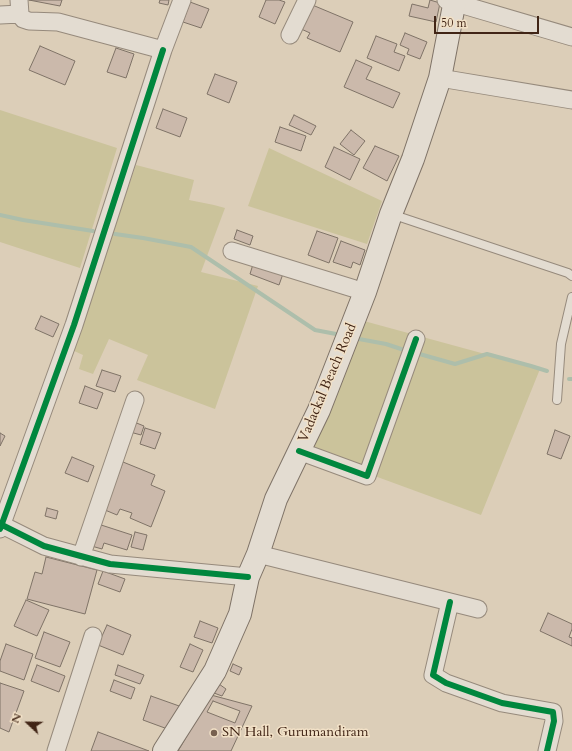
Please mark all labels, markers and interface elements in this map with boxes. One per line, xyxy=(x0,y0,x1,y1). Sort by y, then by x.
scale bar xyxy=(436,8,541,34)
text: 50 m xyxy=(441,15,467,31)
street label: Vadackal Beach Road xyxy=(295,321,361,445)
north arrow xyxy=(8,703,48,743)
text: N xyxy=(8,711,25,726)
place label: SN Hall, Gurumandiram xyxy=(222,725,369,741)
marker: SN Hall, Gurumandiram xyxy=(209,728,219,738)

